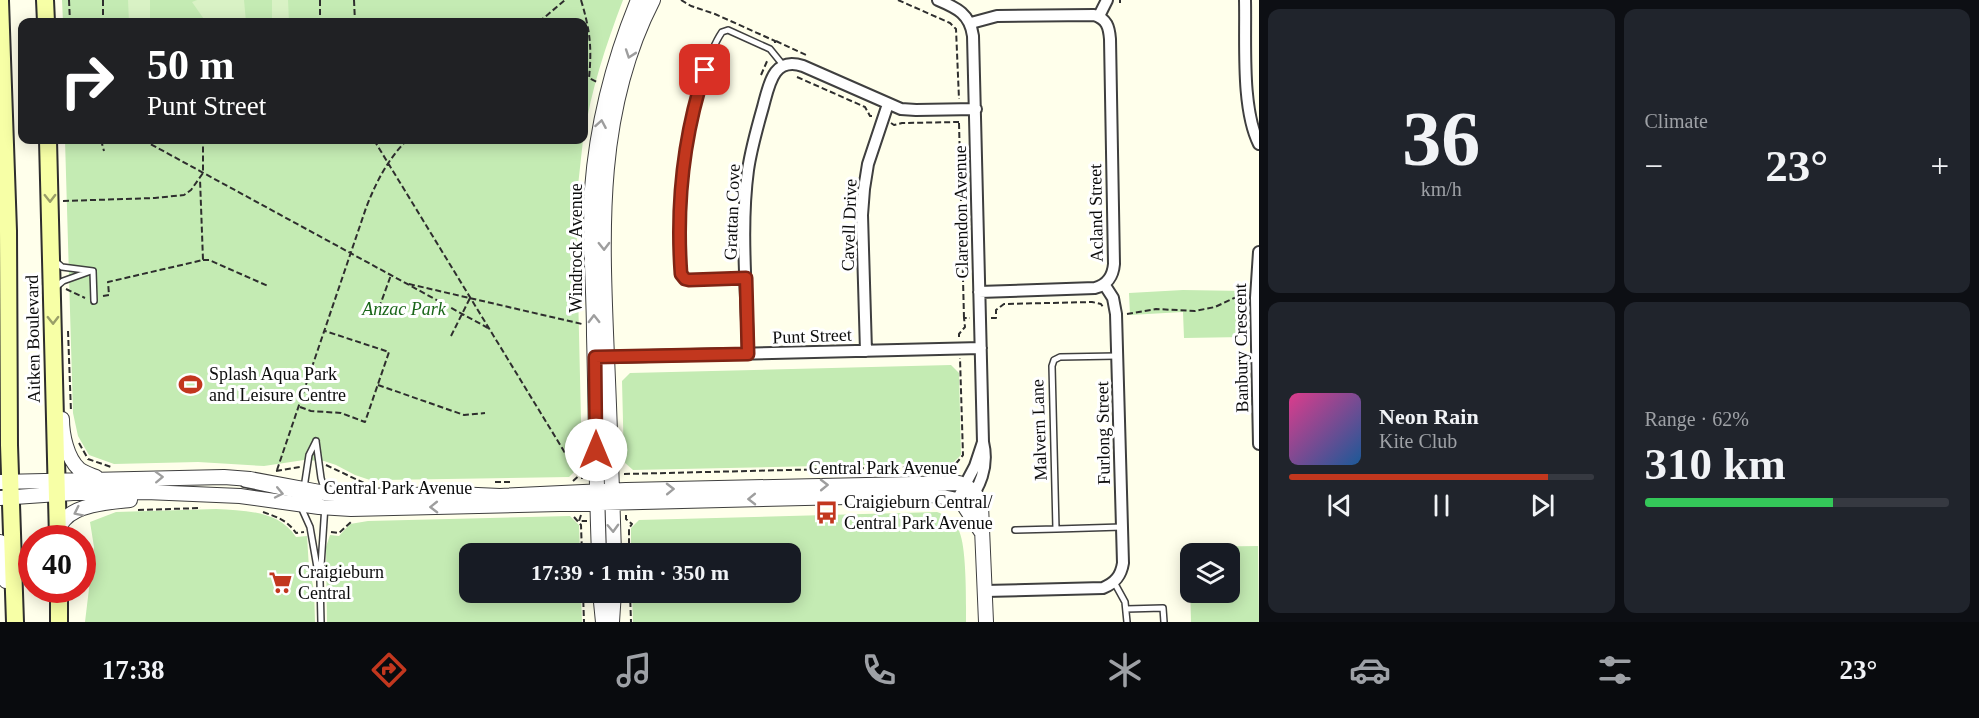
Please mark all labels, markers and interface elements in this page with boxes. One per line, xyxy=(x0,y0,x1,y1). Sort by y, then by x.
icon: right xyxy=(48,42,126,120)
text: 50 m xyxy=(147,42,235,88)
pin xyxy=(679,44,730,95)
one-way arrow xyxy=(625,48,638,59)
icon: arrive xyxy=(688,53,721,86)
text: Punt Street xyxy=(147,91,266,121)
text: 36 xyxy=(1402,95,1480,182)
text: Climate xyxy=(1645,110,1708,132)
one-way arrow xyxy=(594,120,606,129)
text: 23° xyxy=(1765,141,1828,191)
street label: Clarendon Avenue xyxy=(950,145,972,279)
text: − xyxy=(1645,148,1663,184)
text: + xyxy=(1930,148,1949,184)
street label: Grattan Cove xyxy=(720,163,744,261)
street label: Acland Street xyxy=(1085,164,1107,262)
street label: Cavell Drive xyxy=(837,178,861,272)
text: km/h xyxy=(1421,178,1462,200)
street label: Windrock Avenue xyxy=(566,183,586,313)
one-way arrow xyxy=(44,193,56,202)
one-way arrow xyxy=(597,241,610,250)
street label: Aitken Boulevard xyxy=(22,275,44,403)
street label: Banbury Crescent xyxy=(1230,283,1252,413)
park label: Anzac Park xyxy=(361,299,447,319)
one-way arrow xyxy=(588,314,600,323)
one-way arrow xyxy=(47,316,59,325)
street label: Punt Street xyxy=(772,325,852,347)
place label: Splash Aqua Park and Leisure Centre xyxy=(209,364,346,405)
sports icon: Splash Aqua Park and Leisure Centre xyxy=(178,371,204,397)
street label: Malvern Lane xyxy=(1027,379,1051,481)
street label: Furlong Street xyxy=(1092,381,1114,485)
text: Neon Rain xyxy=(1379,404,1479,429)
text: Range · 62% xyxy=(1645,408,1749,430)
position arrow xyxy=(564,418,628,482)
text: Kite Club xyxy=(1379,430,1457,452)
text: 310 km xyxy=(1645,439,1786,489)
street label: Central Park Avenue xyxy=(809,458,957,478)
one-way arrow xyxy=(154,471,163,483)
street label: Central Park Avenue xyxy=(324,478,472,498)
one-way arrow xyxy=(819,479,828,492)
one-way arrow xyxy=(665,483,674,496)
one-way arrow xyxy=(274,485,284,498)
icon: previous xyxy=(1323,489,1356,522)
icon: pause xyxy=(1425,489,1458,522)
icon: next xyxy=(1526,489,1559,522)
place label: Craigieburn Central/ Central Park Avenue xyxy=(844,492,993,533)
one-way arrow xyxy=(747,493,756,505)
bus stop icon: Craigieburn Central/ Central Park Avenue xyxy=(813,499,839,525)
one-way arrow xyxy=(430,501,439,513)
one-way arrow xyxy=(74,504,85,516)
one-way arrow xyxy=(606,523,619,532)
speed limit sign: 40 xyxy=(18,525,96,603)
map controls xyxy=(1180,543,1240,603)
button: layers xyxy=(1180,543,1240,603)
text: 17:39 · 1 min · 350 m xyxy=(531,560,729,585)
place label: Craigieburn Central xyxy=(298,562,384,603)
supermarket icon: Craigieburn Central xyxy=(267,569,293,595)
icon: directions xyxy=(368,649,410,691)
icon: music xyxy=(613,649,655,691)
icon: phone xyxy=(858,649,900,691)
icon: climate xyxy=(1104,649,1146,691)
icon: car xyxy=(1349,649,1391,691)
icon: filters xyxy=(1594,649,1636,691)
text: 17:38 xyxy=(102,655,165,685)
text: 23° xyxy=(1839,655,1877,685)

